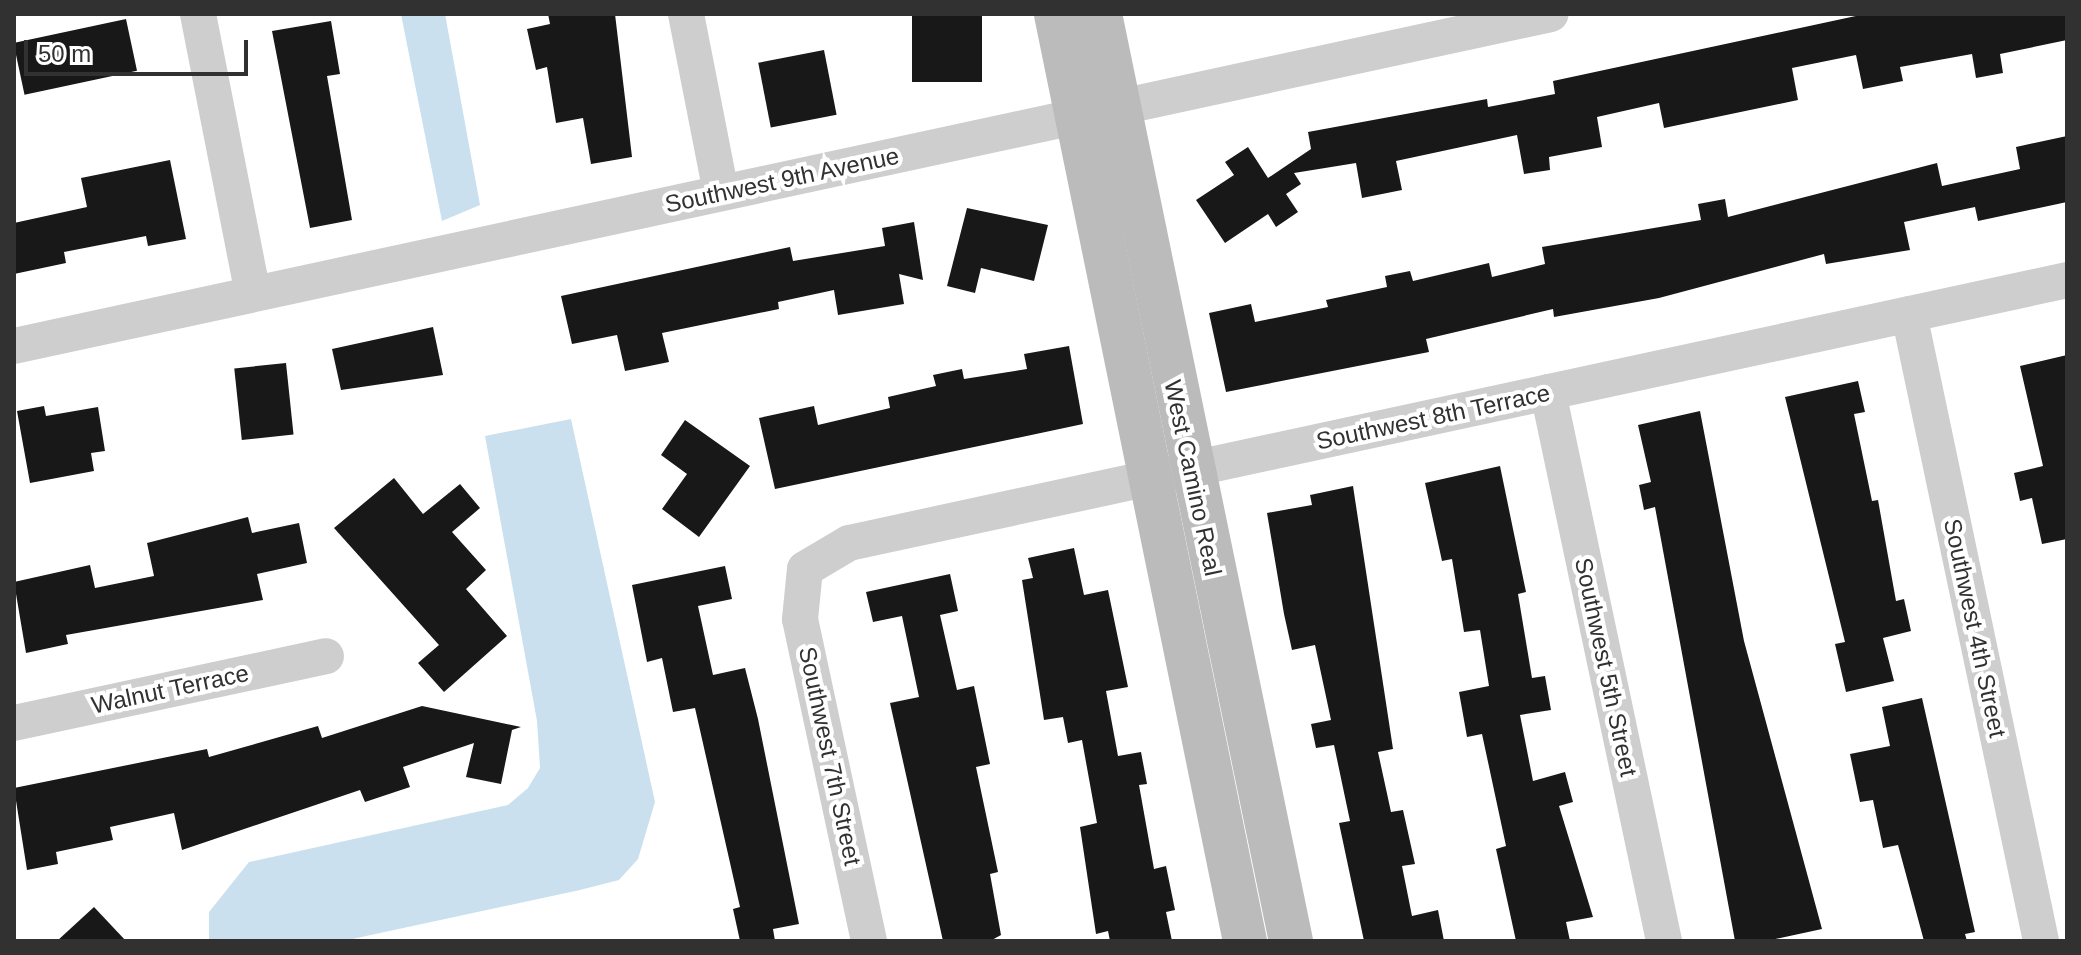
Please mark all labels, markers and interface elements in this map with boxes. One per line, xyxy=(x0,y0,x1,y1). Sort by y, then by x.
scale bar xyxy=(28,24,252,74)
text: 50 m xyxy=(38,40,91,67)
street label: Southwest 9th Avenue xyxy=(662,141,902,219)
street label: West Camino Real xyxy=(1158,377,1228,579)
street label: Southwest 8th Terrace xyxy=(1313,378,1553,456)
street label: Southwest 4th Street xyxy=(1938,516,2012,740)
street label: Southwest 5th Street xyxy=(1569,555,1643,779)
street label: Southwest 7th Street xyxy=(793,644,867,868)
street label: Walnut Terrace xyxy=(89,658,251,720)

